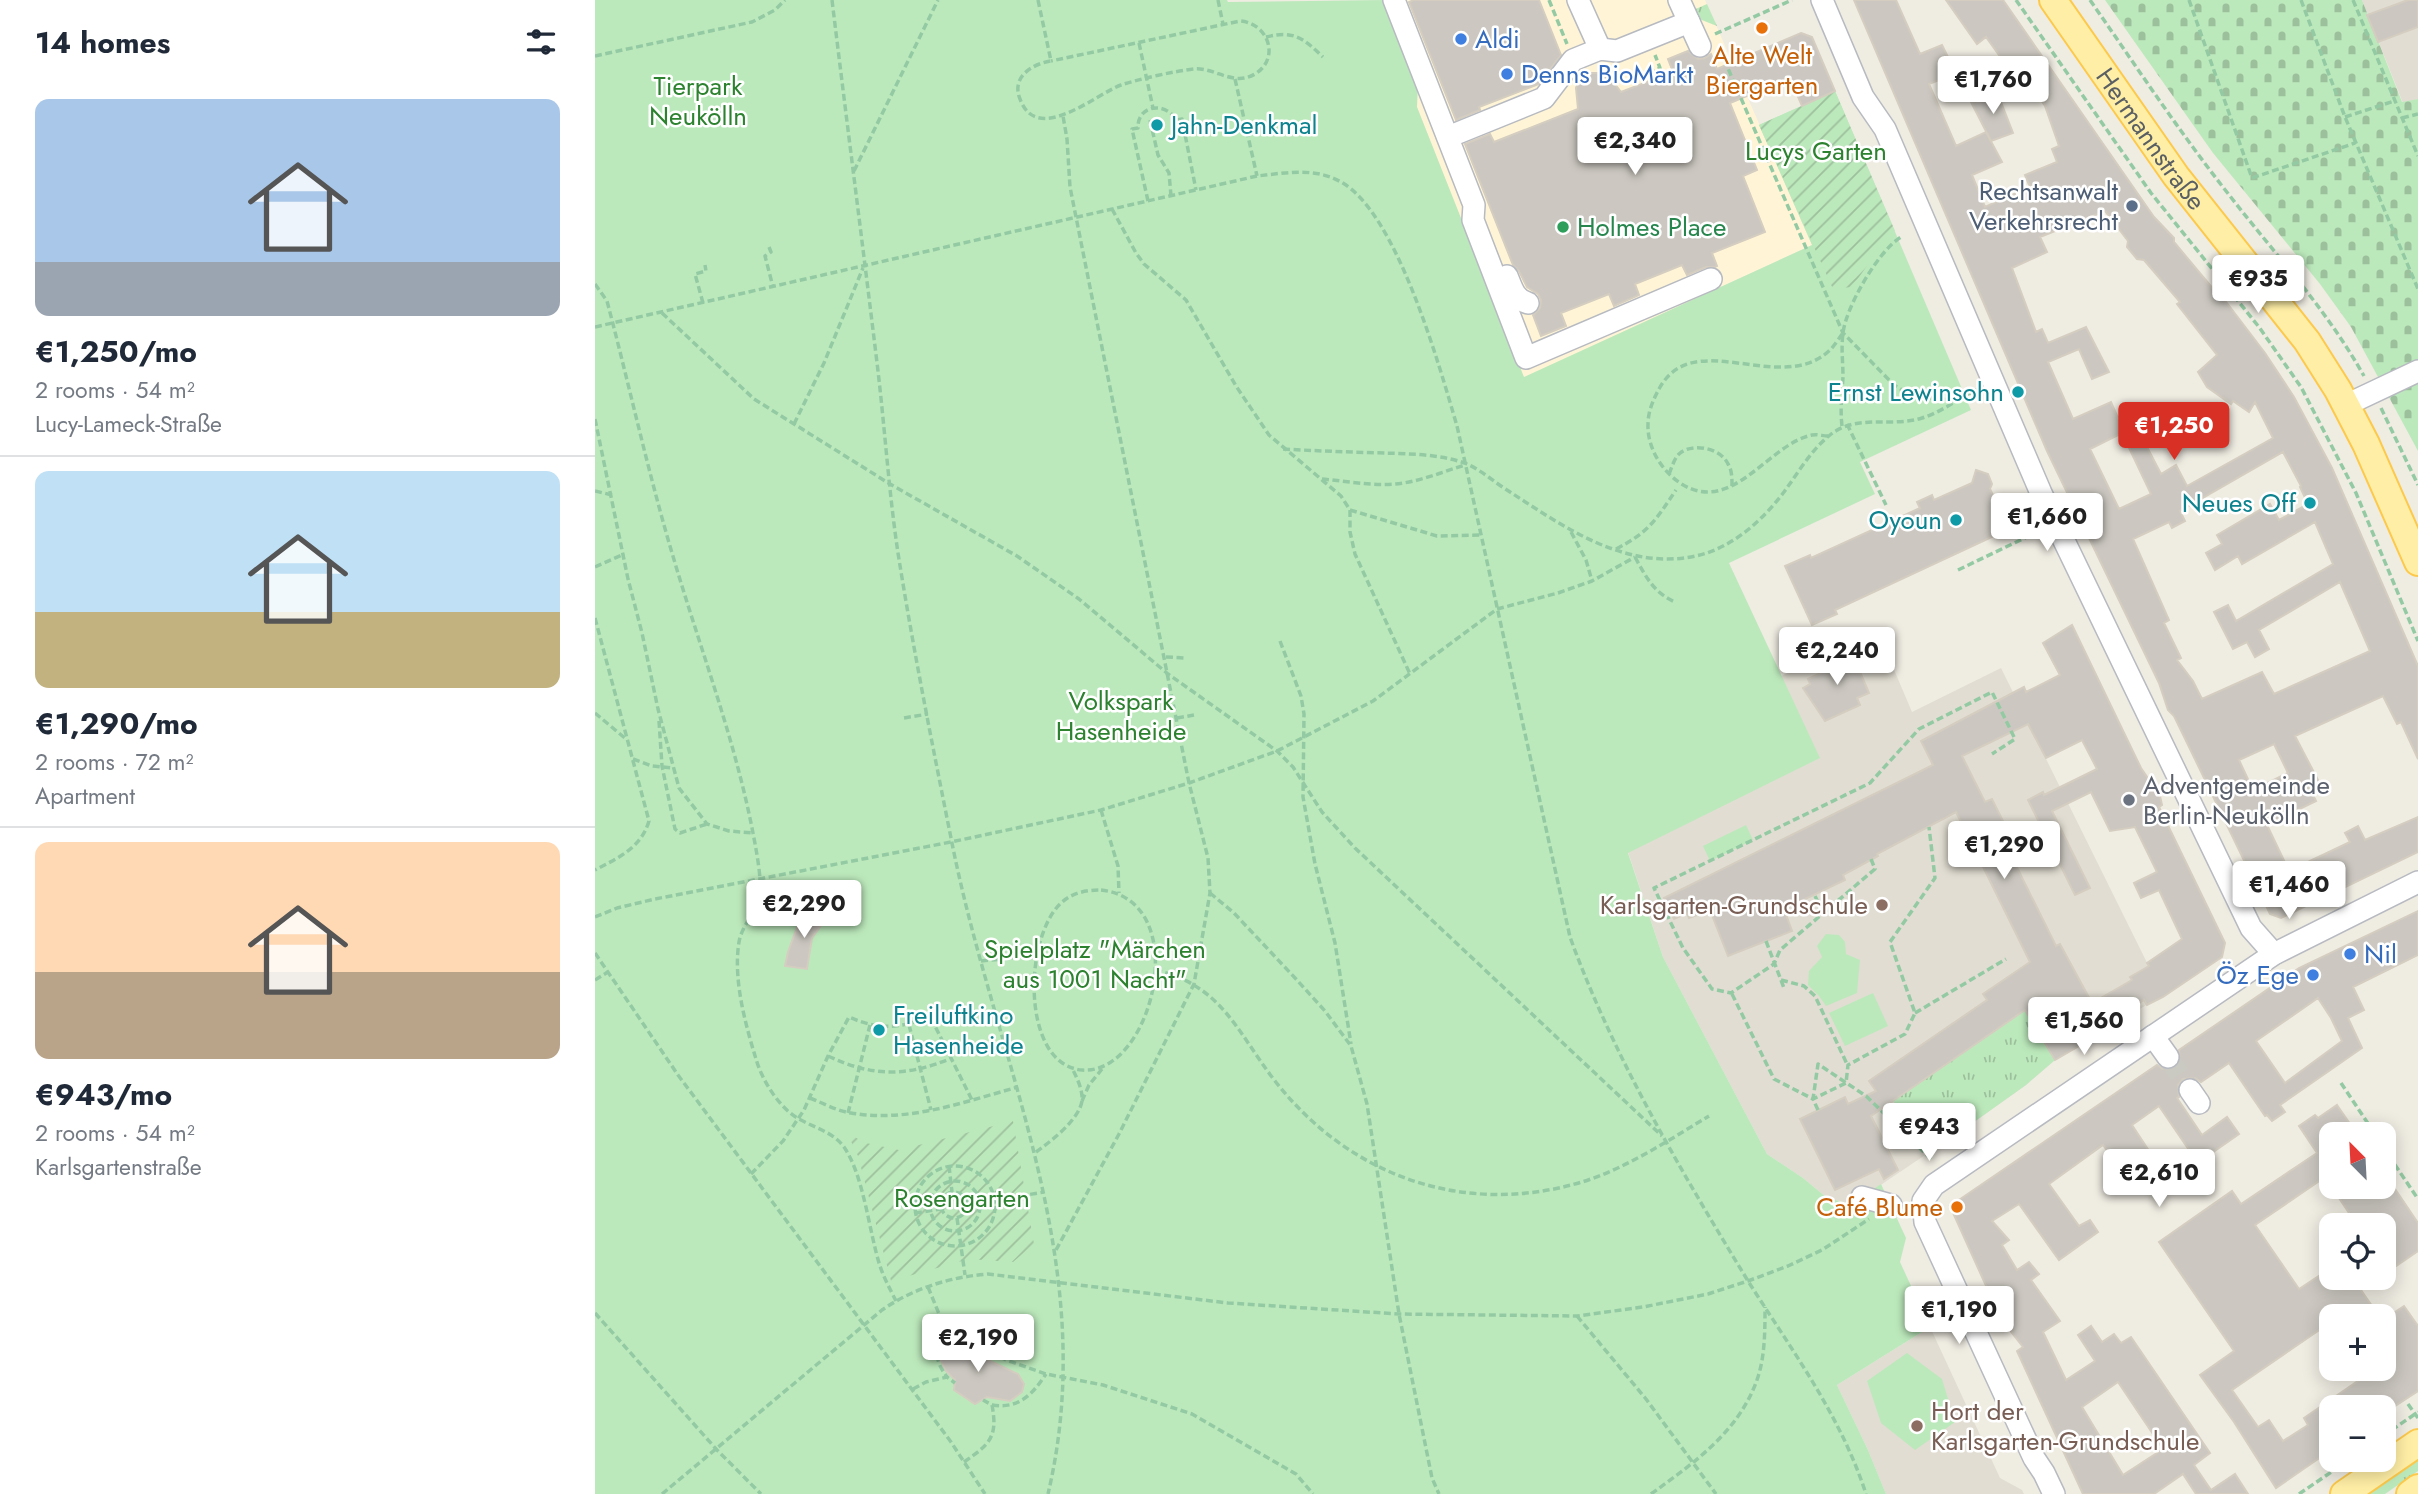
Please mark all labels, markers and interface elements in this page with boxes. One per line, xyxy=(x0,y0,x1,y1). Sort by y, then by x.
place label: Aldi xyxy=(1475,20,1520,58)
marker: Alte Welt Biergarten xyxy=(1754,20,1770,36)
text: 14 homes xyxy=(35,21,170,64)
icon: filters xyxy=(522,23,560,61)
marker: Aldi xyxy=(1453,31,1469,47)
place label: Alte Welt Biergarten xyxy=(1706,36,1818,104)
place label: Denns BioMarkt xyxy=(1521,55,1694,93)
pin: €1,760 xyxy=(1936,57,2050,116)
street label: Hermannstraße xyxy=(2087,60,2215,218)
text: €1,760 xyxy=(1954,62,2032,96)
marker: Denns BioMarkt xyxy=(1499,66,1515,82)
park label: Tierpark Neukölln xyxy=(649,67,747,135)
place label: Jahn-Denkmal xyxy=(1168,106,1317,144)
marker: Jahn-Denkmal xyxy=(1149,117,1165,133)
pin: €2,340 xyxy=(1578,118,1692,177)
text: €2,340 xyxy=(1593,123,1677,157)
park label: Lucys Garten xyxy=(1745,132,1887,170)
icon: home xyxy=(235,144,361,270)
place label: Rechtsanwalt Verkehrsrecht xyxy=(1969,172,2119,240)
marker: Rechtsanwalt Verkehrsrecht xyxy=(2124,198,2140,214)
place label: Holmes Place xyxy=(1577,208,1726,246)
marker: Holmes Place xyxy=(1555,219,1571,235)
pin: €935 xyxy=(2217,256,2299,315)
text: €935 xyxy=(2228,261,2288,295)
text: €1,250/mo xyxy=(35,330,197,373)
text: 2 rooms · 54 m² xyxy=(35,373,195,407)
place label: Ernst Lewinsohn xyxy=(1828,373,2004,411)
marker: Ernst Lewinsohn xyxy=(2010,384,2026,400)
pin: €1,250 xyxy=(2117,402,2231,462)
text: Lucy-Lameck-Straße xyxy=(35,407,222,441)
text: €1,250 xyxy=(2134,408,2214,442)
place label: Neues Off xyxy=(2182,484,2297,522)
pin: €1,660 xyxy=(1990,494,2104,553)
marker: Neues Off xyxy=(2302,495,2318,511)
text: €1,660 xyxy=(2007,499,2087,533)
place label: Oyoun xyxy=(1869,501,1942,539)
marker: Oyoun xyxy=(1948,512,1964,528)
icon: home xyxy=(235,516,361,642)
pin: €2,240 xyxy=(1780,628,1894,687)
text: €2,240 xyxy=(1795,633,1879,667)
park label: Volkspark Hasenheide xyxy=(1056,682,1186,750)
text: €1,290/mo xyxy=(35,702,198,745)
text: 2 rooms · 72 m² xyxy=(35,745,194,779)
place label: Adventgemeinde Berlin-Neukölln xyxy=(2143,766,2330,834)
text: Apartment xyxy=(35,779,135,813)
marker: Adventgemeinde Berlin-Neukölln xyxy=(2121,792,2137,808)
pin: €1,290 xyxy=(1947,822,2061,881)
text: €1,290 xyxy=(1964,827,2044,861)
pin: €1,460 xyxy=(2232,862,2346,921)
text: €1,460 xyxy=(2249,867,2329,901)
pin: €2,290 xyxy=(747,880,861,940)
text: €2,290 xyxy=(762,886,846,920)
place label: Karlsgarten-Grundschule xyxy=(1600,886,1868,924)
icon: home xyxy=(235,887,361,1013)
marker: Karlsgarten-Grundschule xyxy=(1874,897,1890,913)
park label: Spielplatz "Märchen aus 1001 Nacht" xyxy=(984,930,1206,998)
place label: Nil xyxy=(2364,935,2397,973)
marker: Nil xyxy=(2342,946,2358,962)
place label: Öz Ege xyxy=(2216,956,2299,994)
marker: Öz Ege xyxy=(2305,967,2321,983)
place label: Freiluftkino Hasenheide xyxy=(893,996,1024,1064)
pin: €1,560 xyxy=(2027,998,2141,1057)
text: €1,560 xyxy=(2044,1003,2124,1037)
marker: Freiluftkino Hasenheide xyxy=(871,1022,887,1038)
text: €943/mo xyxy=(35,1073,172,1116)
pin: €943 xyxy=(1888,1104,1970,1163)
text: €943 xyxy=(1899,1109,1959,1143)
text: 2 rooms · 54 m² xyxy=(35,1116,195,1150)
north arrow xyxy=(2319,1122,2396,1199)
map controls xyxy=(2319,1122,2396,1472)
text: Karlsgartenstraße xyxy=(35,1150,202,1184)
pin: €2,610 xyxy=(2102,1150,2216,1209)
text: €2,610 xyxy=(2119,1155,2199,1189)
park label: Rosengarten xyxy=(894,1179,1030,1217)
place label: Café Blume xyxy=(1816,1188,1943,1226)
marker: Café Blume xyxy=(1949,1199,1965,1215)
button: locate xyxy=(2319,1213,2396,1290)
pin: €1,190 xyxy=(1902,1286,2016,1346)
text: €1,190 xyxy=(1921,1292,1997,1326)
button: + xyxy=(2319,1304,2396,1381)
pin: €2,190 xyxy=(921,1314,1035,1374)
text: €2,190 xyxy=(938,1320,1018,1354)
place label: Hort der Karlsgarten-Grundschule xyxy=(1931,1392,2199,1460)
button: − xyxy=(2319,1395,2396,1472)
marker: Hort der Karlsgarten-Grundschule xyxy=(1909,1418,1925,1434)

